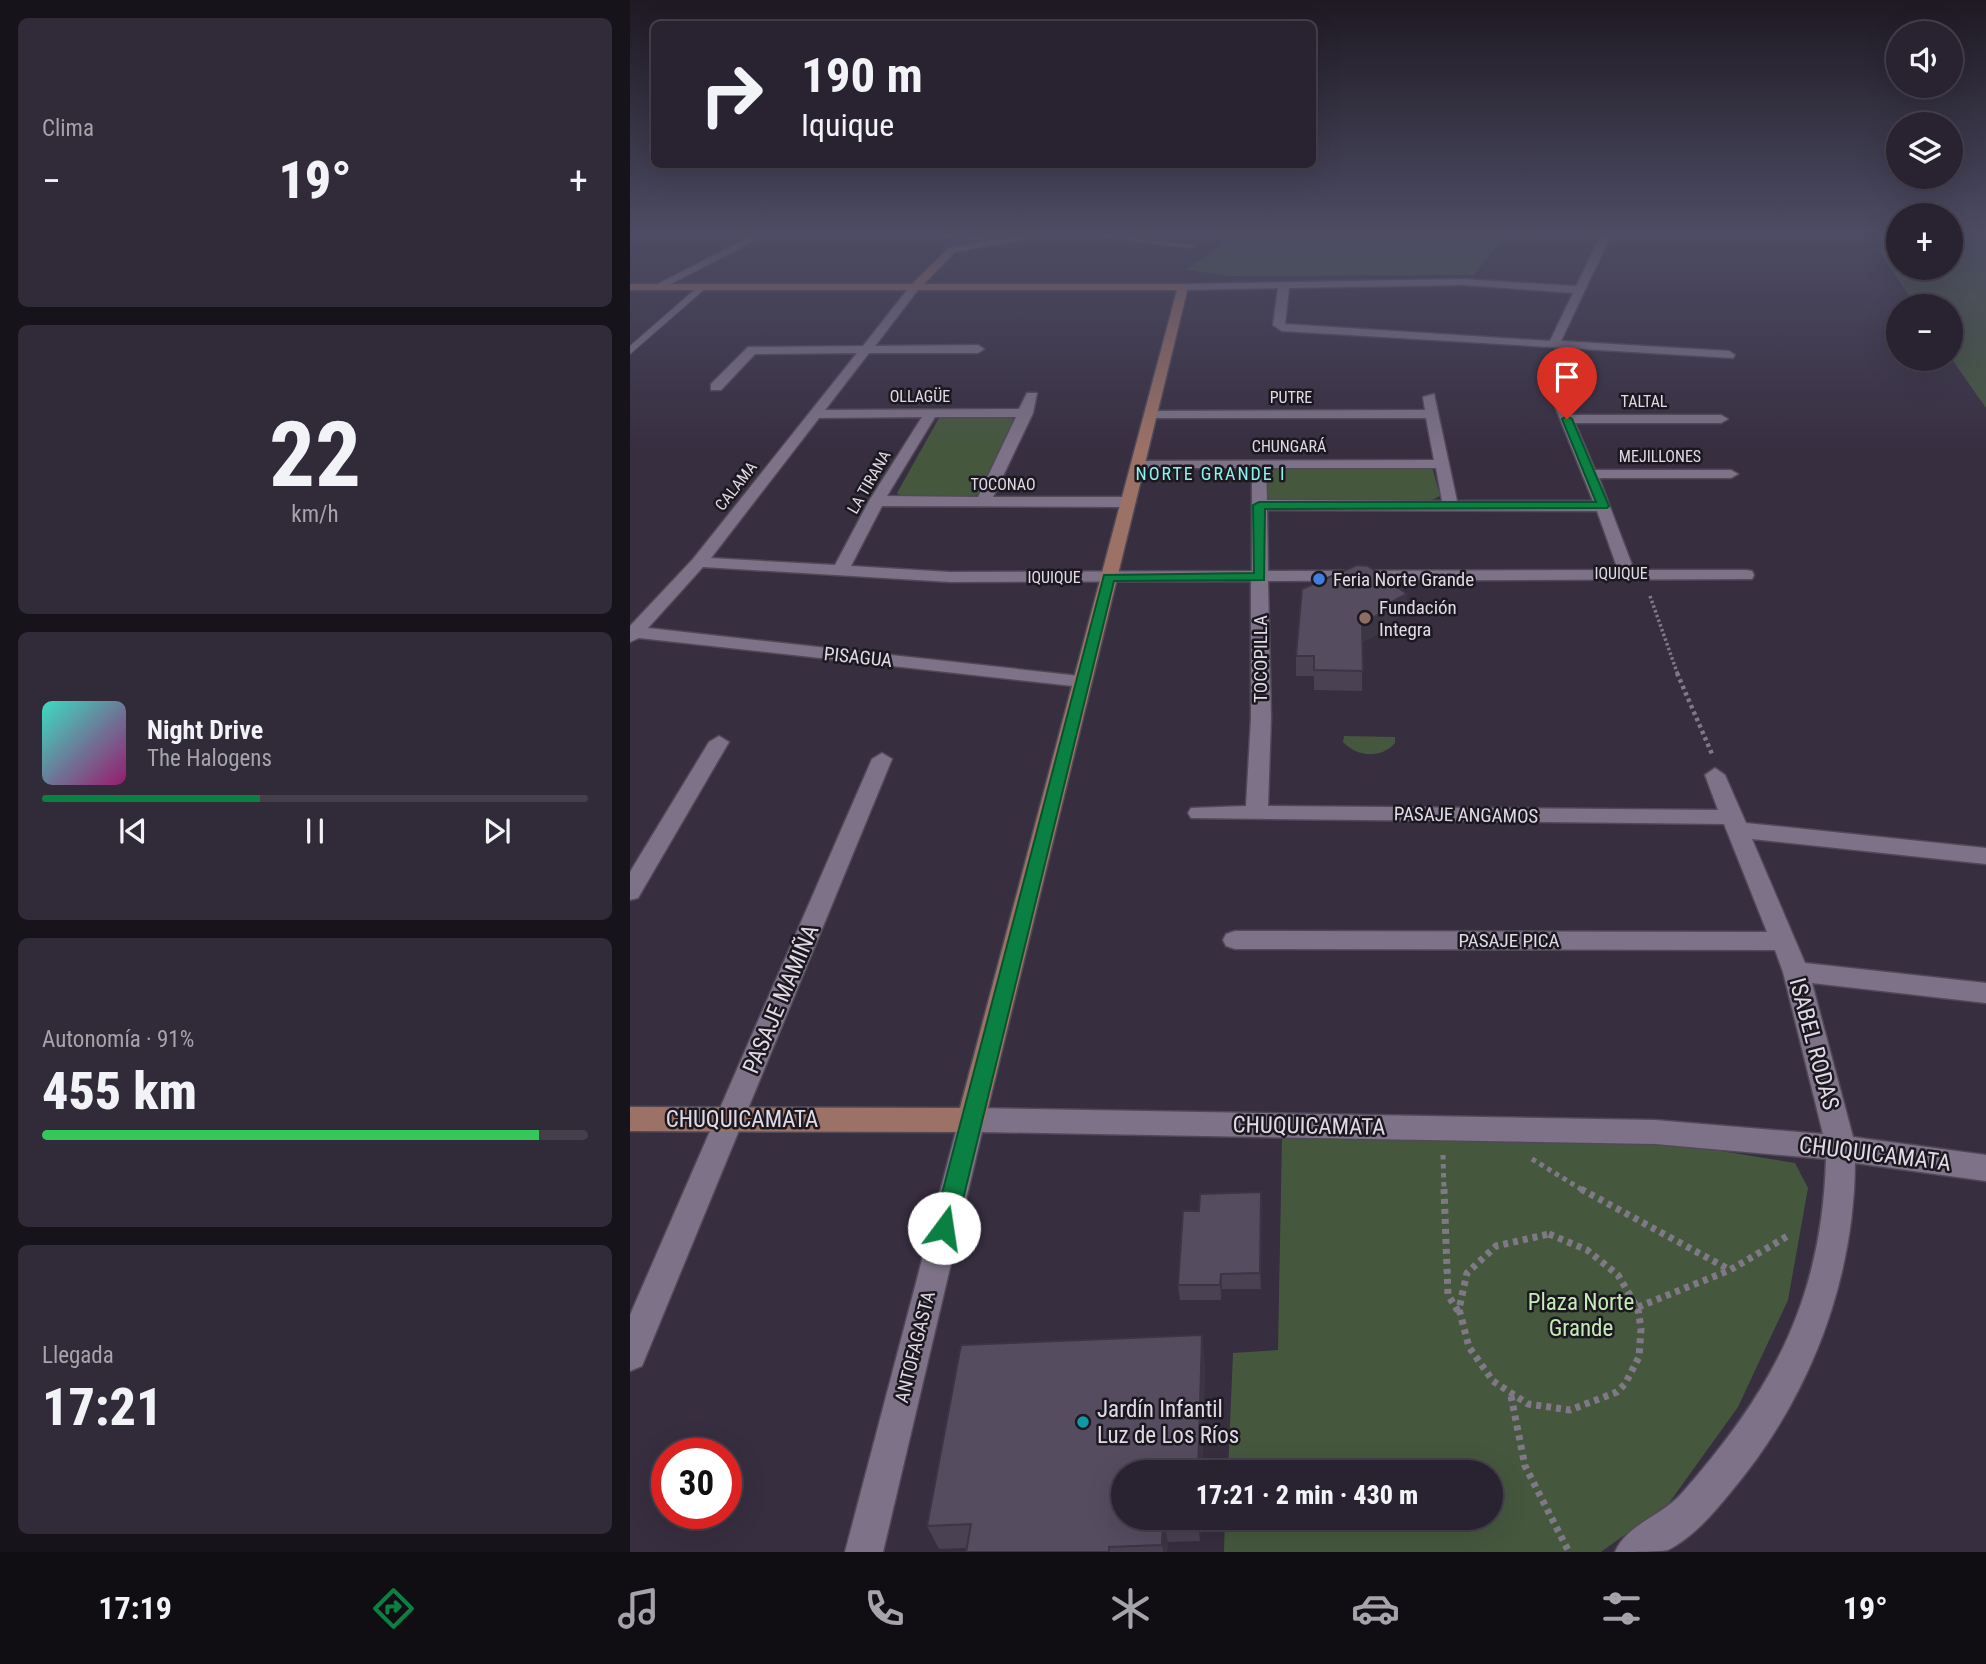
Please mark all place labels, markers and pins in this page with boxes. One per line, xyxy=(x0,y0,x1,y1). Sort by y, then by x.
pin xyxy=(1537,347,1597,419)
place label: Feria Norte Grande xyxy=(1333,568,1474,591)
marker: Feria Norte Grande xyxy=(1311,571,1327,587)
place label: Fundación Integra xyxy=(1379,596,1457,641)
marker: Fundación Integra xyxy=(1357,610,1373,626)
place label: Jardín Infantil Luz de Los Ríos xyxy=(1097,1396,1239,1449)
marker: Jardín Infantil Luz de Los Ríos xyxy=(1075,1414,1091,1430)

